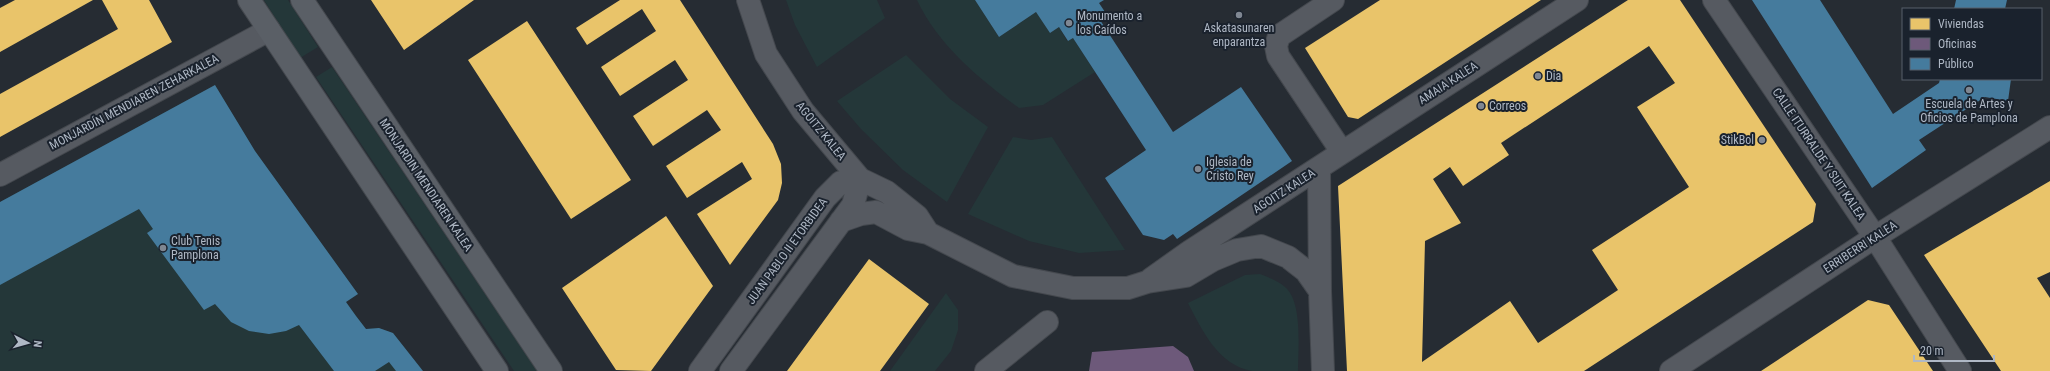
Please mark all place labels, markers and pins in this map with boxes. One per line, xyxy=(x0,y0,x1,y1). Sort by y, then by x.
place label: Monumento a los Caídos xyxy=(1077,9,1142,37)
marker: Askatasunaren enparantza xyxy=(1234,10,1244,20)
marker: Monumento a los Caídos xyxy=(1064,18,1074,28)
place label: Askatasunaren enparantza xyxy=(1204,21,1275,49)
place label: Dia xyxy=(1546,69,1562,83)
marker: Dia xyxy=(1533,71,1543,81)
marker: Escuela de Artes y Oficios de Pamplona xyxy=(1964,85,1974,95)
place label: Escuela de Artes y Oficios de Pamplona xyxy=(1920,97,2018,125)
place label: Correos xyxy=(1489,99,1526,113)
marker: Correos xyxy=(1476,101,1486,111)
place label: StikBol xyxy=(1721,133,1754,147)
marker: StikBol xyxy=(1757,135,1767,145)
place label: Iglesia de Cristo Rey xyxy=(1206,155,1254,183)
marker: Iglesia de Cristo Rey xyxy=(1193,164,1203,174)
place label: Club Tenis Pamplona xyxy=(171,234,220,262)
marker: Club Tenis Pamplona xyxy=(158,243,168,253)

